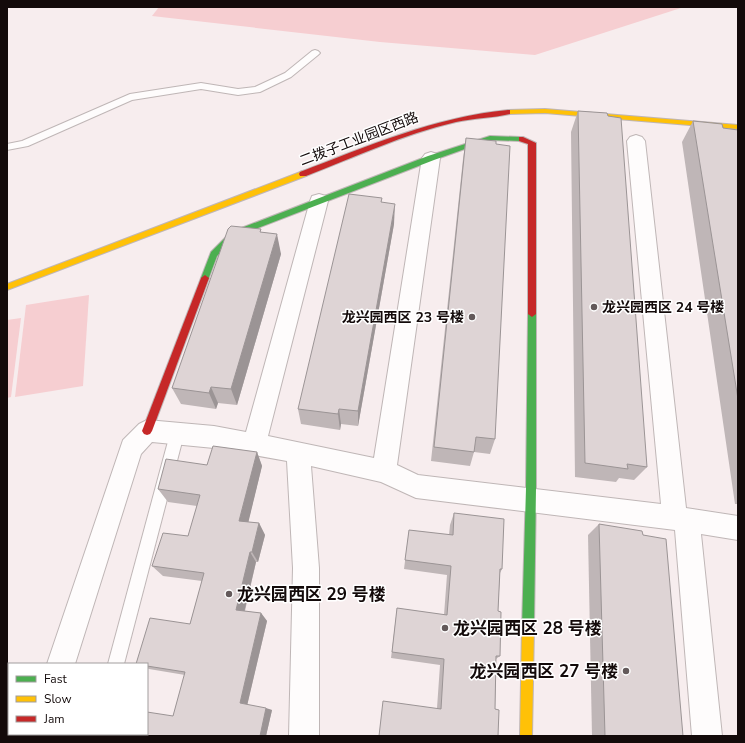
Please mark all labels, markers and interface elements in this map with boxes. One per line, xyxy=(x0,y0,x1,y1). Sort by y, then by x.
street label: 二拨子工业园区西路 xyxy=(297,108,421,170)
place label: 龙兴园西区 24 号楼 xyxy=(602,298,724,317)
marker: 龙兴园西区 24 号楼 xyxy=(589,302,599,312)
place label: 龙兴园西区 23 号楼 xyxy=(342,308,464,327)
marker: 龙兴园西区 23 号楼 xyxy=(467,312,477,322)
place label: 龙兴园西区 29 号楼 xyxy=(237,583,386,606)
marker: 龙兴园西区 29 号楼 xyxy=(224,589,234,599)
place label: 龙兴园西区 28 号楼 xyxy=(453,617,602,640)
marker: 龙兴园西区 28 号楼 xyxy=(440,623,450,633)
place label: 龙兴园西区 27 号楼 xyxy=(469,660,618,683)
legend xyxy=(8,663,148,735)
marker: 龙兴园西区 27 号楼 xyxy=(621,666,631,676)
text: Fast xyxy=(44,671,67,687)
text: Slow xyxy=(44,691,72,707)
text: Jam xyxy=(43,711,65,727)

